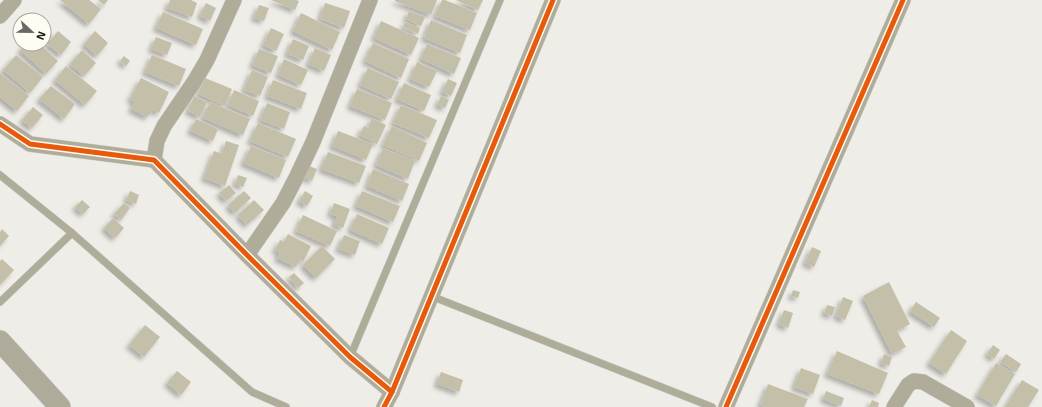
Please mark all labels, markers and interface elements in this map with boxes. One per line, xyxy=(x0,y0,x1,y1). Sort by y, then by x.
north arrow xyxy=(12,12,52,52)
text: N xyxy=(34,30,49,42)

